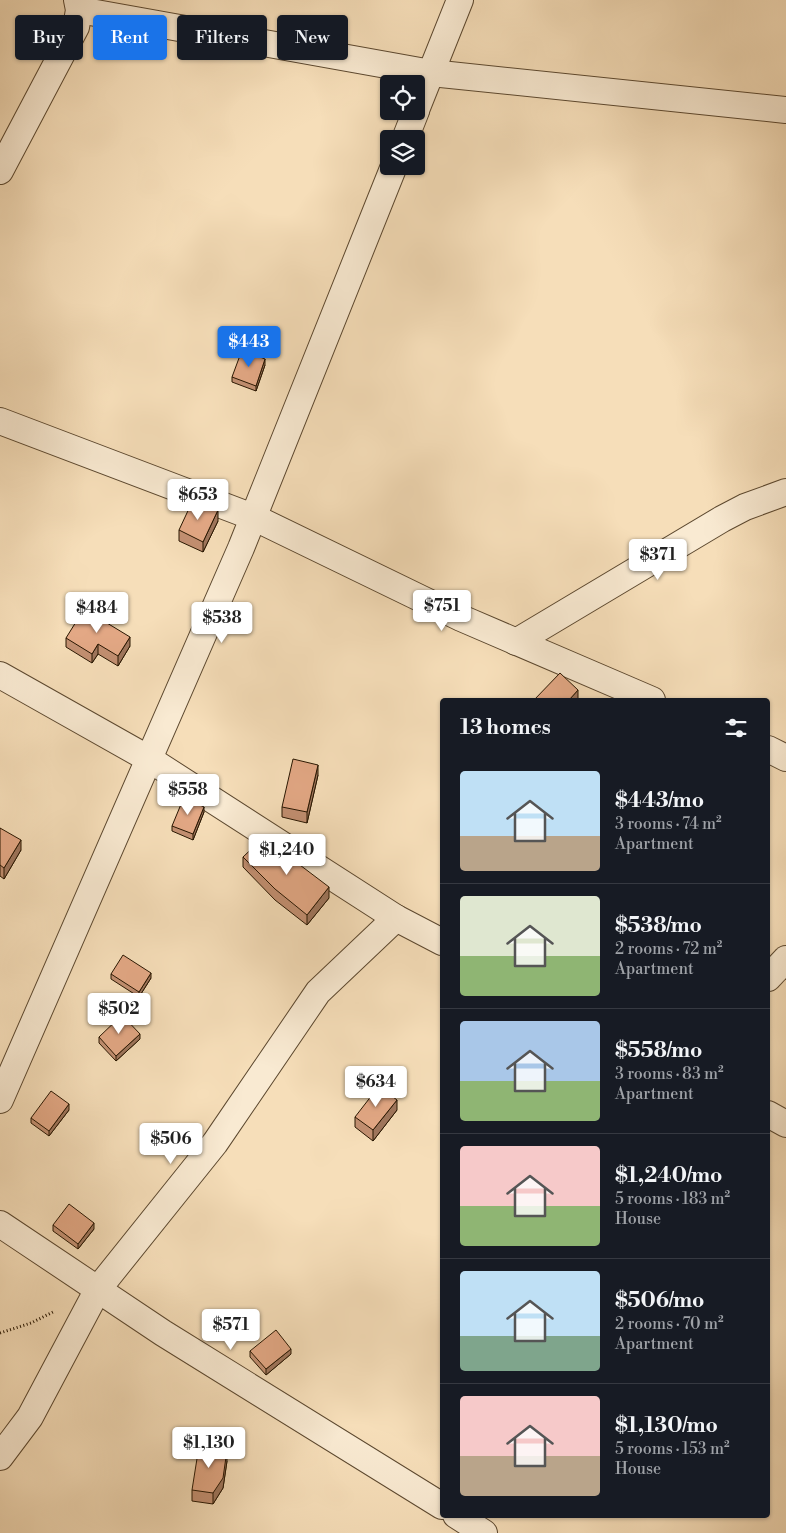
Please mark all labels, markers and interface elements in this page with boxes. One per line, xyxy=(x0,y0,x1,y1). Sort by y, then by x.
chip: Buy xyxy=(15,15,83,60)
chip: Rent xyxy=(93,15,167,60)
chip: Filters xyxy=(177,15,267,60)
chip: New xyxy=(277,15,348,60)
map controls xyxy=(380,75,425,175)
button: locate xyxy=(380,75,425,120)
button: layers xyxy=(380,130,425,175)
pin: $443 xyxy=(219,326,279,368)
text: $443 xyxy=(229,332,269,352)
pin: $653 xyxy=(168,478,228,521)
text: $653 xyxy=(178,485,218,505)
pin: $371 xyxy=(628,538,688,581)
text: $371 xyxy=(640,545,676,565)
pin: $751 xyxy=(412,590,472,632)
pin: $484 xyxy=(67,592,127,634)
text: $751 xyxy=(424,596,460,616)
text: $484 xyxy=(76,598,118,618)
pin: $538 xyxy=(192,602,252,644)
text: $538 xyxy=(202,608,242,628)
icon: filters xyxy=(722,714,750,742)
text: 13 homes xyxy=(460,715,551,741)
pin: $558 xyxy=(158,774,218,816)
text: $558 xyxy=(168,780,208,800)
text: $443/mo xyxy=(615,788,704,814)
icon: home xyxy=(500,791,560,851)
text: 3 rooms · 74 m² xyxy=(615,814,722,834)
pin: $1,240 xyxy=(246,834,328,876)
text: Apartment xyxy=(615,834,694,854)
text: $1,240 xyxy=(260,840,314,860)
text: $538/mo xyxy=(615,913,702,939)
icon: home xyxy=(500,916,560,976)
text: 2 rooms · 72 m² xyxy=(615,939,722,959)
text: Apartment xyxy=(615,959,694,979)
pin: $502 xyxy=(89,992,149,1035)
text: $502 xyxy=(99,999,139,1019)
text: $558/mo xyxy=(615,1038,702,1064)
icon: home xyxy=(500,1041,560,1101)
text: 3 rooms · 83 m² xyxy=(615,1064,724,1084)
pin: $634 xyxy=(346,1066,406,1108)
text: $634 xyxy=(356,1072,396,1092)
text: Apartment xyxy=(615,1084,694,1104)
pin: $506 xyxy=(141,1122,201,1165)
text: $506 xyxy=(150,1129,192,1149)
text: $1,240/mo xyxy=(615,1163,722,1189)
icon: home xyxy=(500,1166,560,1226)
text: 5 rooms · 183 m² xyxy=(615,1189,730,1209)
text: House xyxy=(615,1209,661,1229)
text: $506/mo xyxy=(615,1288,704,1314)
icon: home xyxy=(500,1291,560,1351)
pin: $571 xyxy=(201,1308,261,1351)
text: 2 rooms · 70 m² xyxy=(615,1314,724,1334)
text: $571 xyxy=(213,1315,249,1335)
text: Apartment xyxy=(615,1334,694,1354)
text: $1,130/mo xyxy=(615,1413,718,1439)
icon: home xyxy=(500,1416,560,1476)
pin: $1,130 xyxy=(168,1426,250,1469)
text: $1,130 xyxy=(183,1433,235,1453)
text: 5 rooms · 153 m² xyxy=(615,1439,730,1459)
text: House xyxy=(615,1459,661,1479)

